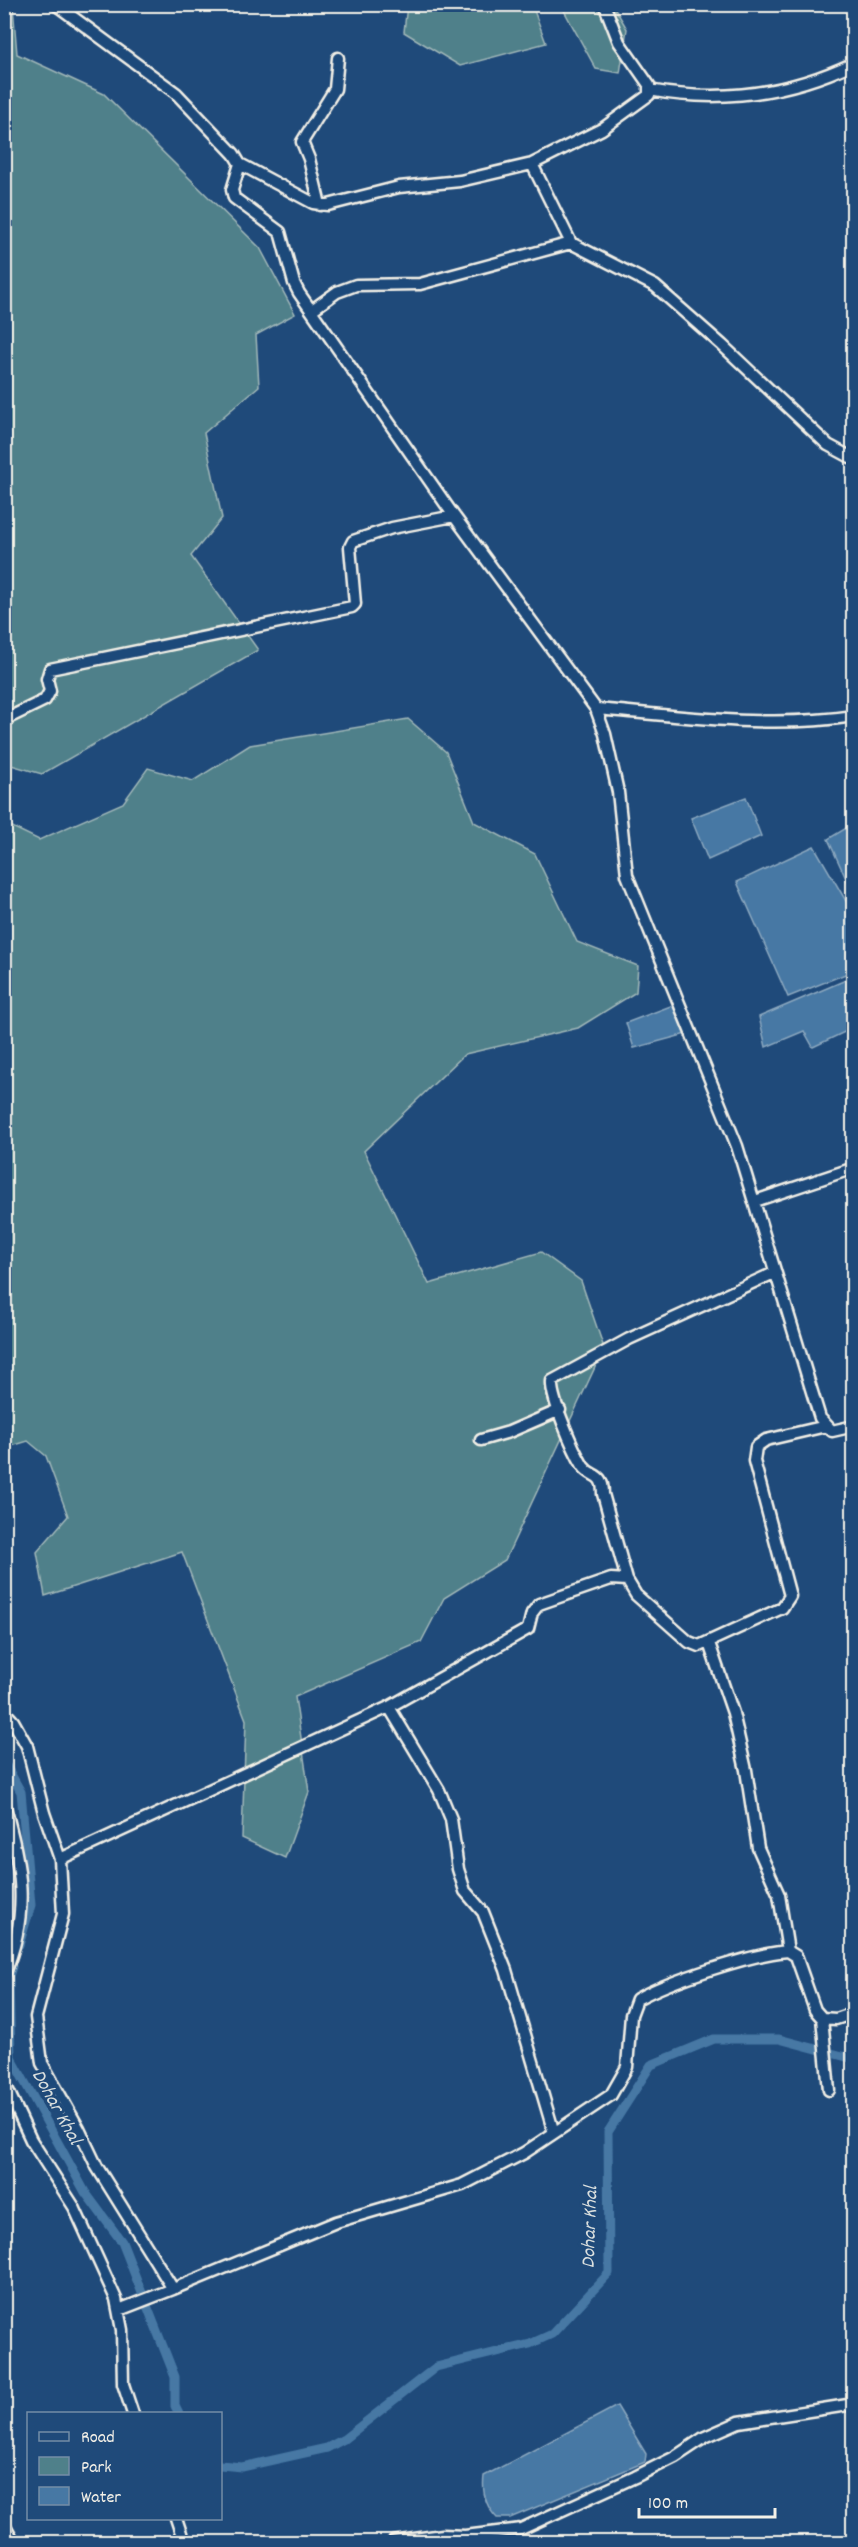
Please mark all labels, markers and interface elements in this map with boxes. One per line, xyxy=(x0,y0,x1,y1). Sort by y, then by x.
water label: Dohar Khal xyxy=(23,2065,89,2152)
water label: Dohar Khal xyxy=(576,2183,607,2269)
legend xyxy=(27,2412,222,2520)
text: Road xyxy=(81,2426,115,2451)
text: Park xyxy=(81,2456,112,2481)
scale bar xyxy=(639,2481,776,2519)
text: Water xyxy=(81,2486,121,2511)
text: 100 m xyxy=(648,2492,688,2517)

